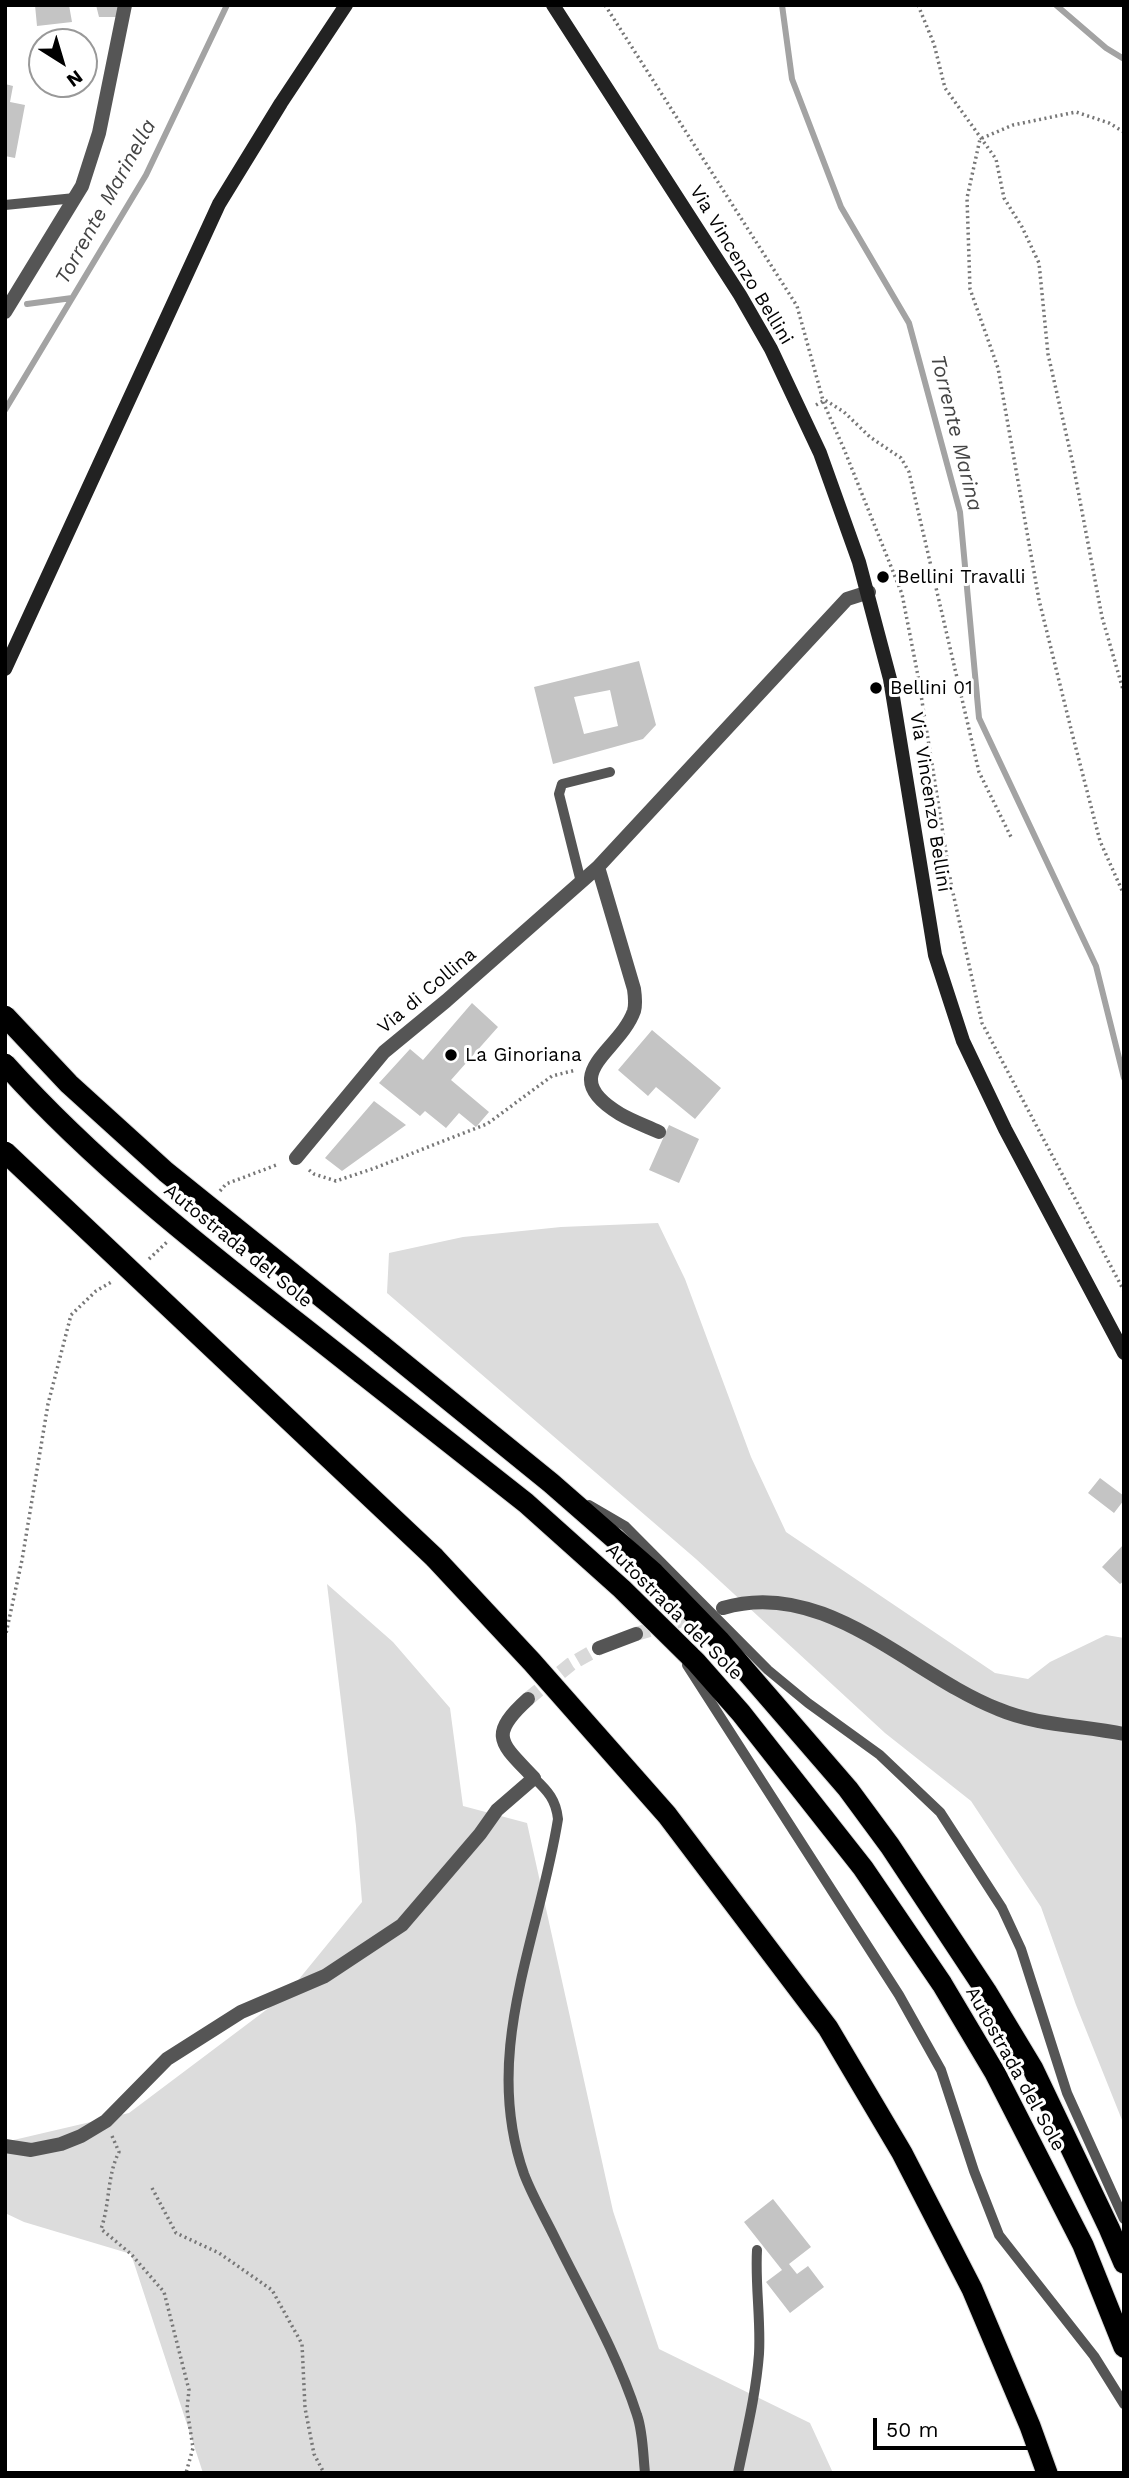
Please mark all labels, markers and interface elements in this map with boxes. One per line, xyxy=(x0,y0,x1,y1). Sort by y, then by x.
north arrow xyxy=(28,28,98,98)
text: N xyxy=(62,65,87,92)
water label: Torrente Marinella xyxy=(50,115,162,289)
street label: Via Vincenzo Bellini xyxy=(684,181,798,349)
water label: Torrente Marina xyxy=(924,352,988,514)
place label: Bellini Travalli xyxy=(897,566,1025,588)
marker: Bellini Travalli xyxy=(875,569,891,585)
place label: Bellini 01 xyxy=(890,677,973,699)
marker: Bellini 01 xyxy=(868,680,884,696)
street label: Via Vincenzo Bellini xyxy=(905,710,955,894)
street label: Via di Collina xyxy=(373,943,481,1039)
place label: La Ginoriana xyxy=(465,1044,582,1066)
marker: La Ginoriana xyxy=(443,1047,459,1063)
street label: Autostrada del Sole xyxy=(159,1179,317,1313)
street label: Autostrada del Sole xyxy=(601,1539,747,1685)
street label: Autostrada del Sole xyxy=(960,1983,1070,2155)
scale bar xyxy=(877,2404,1040,2448)
text: 50 m xyxy=(886,2417,938,2442)

